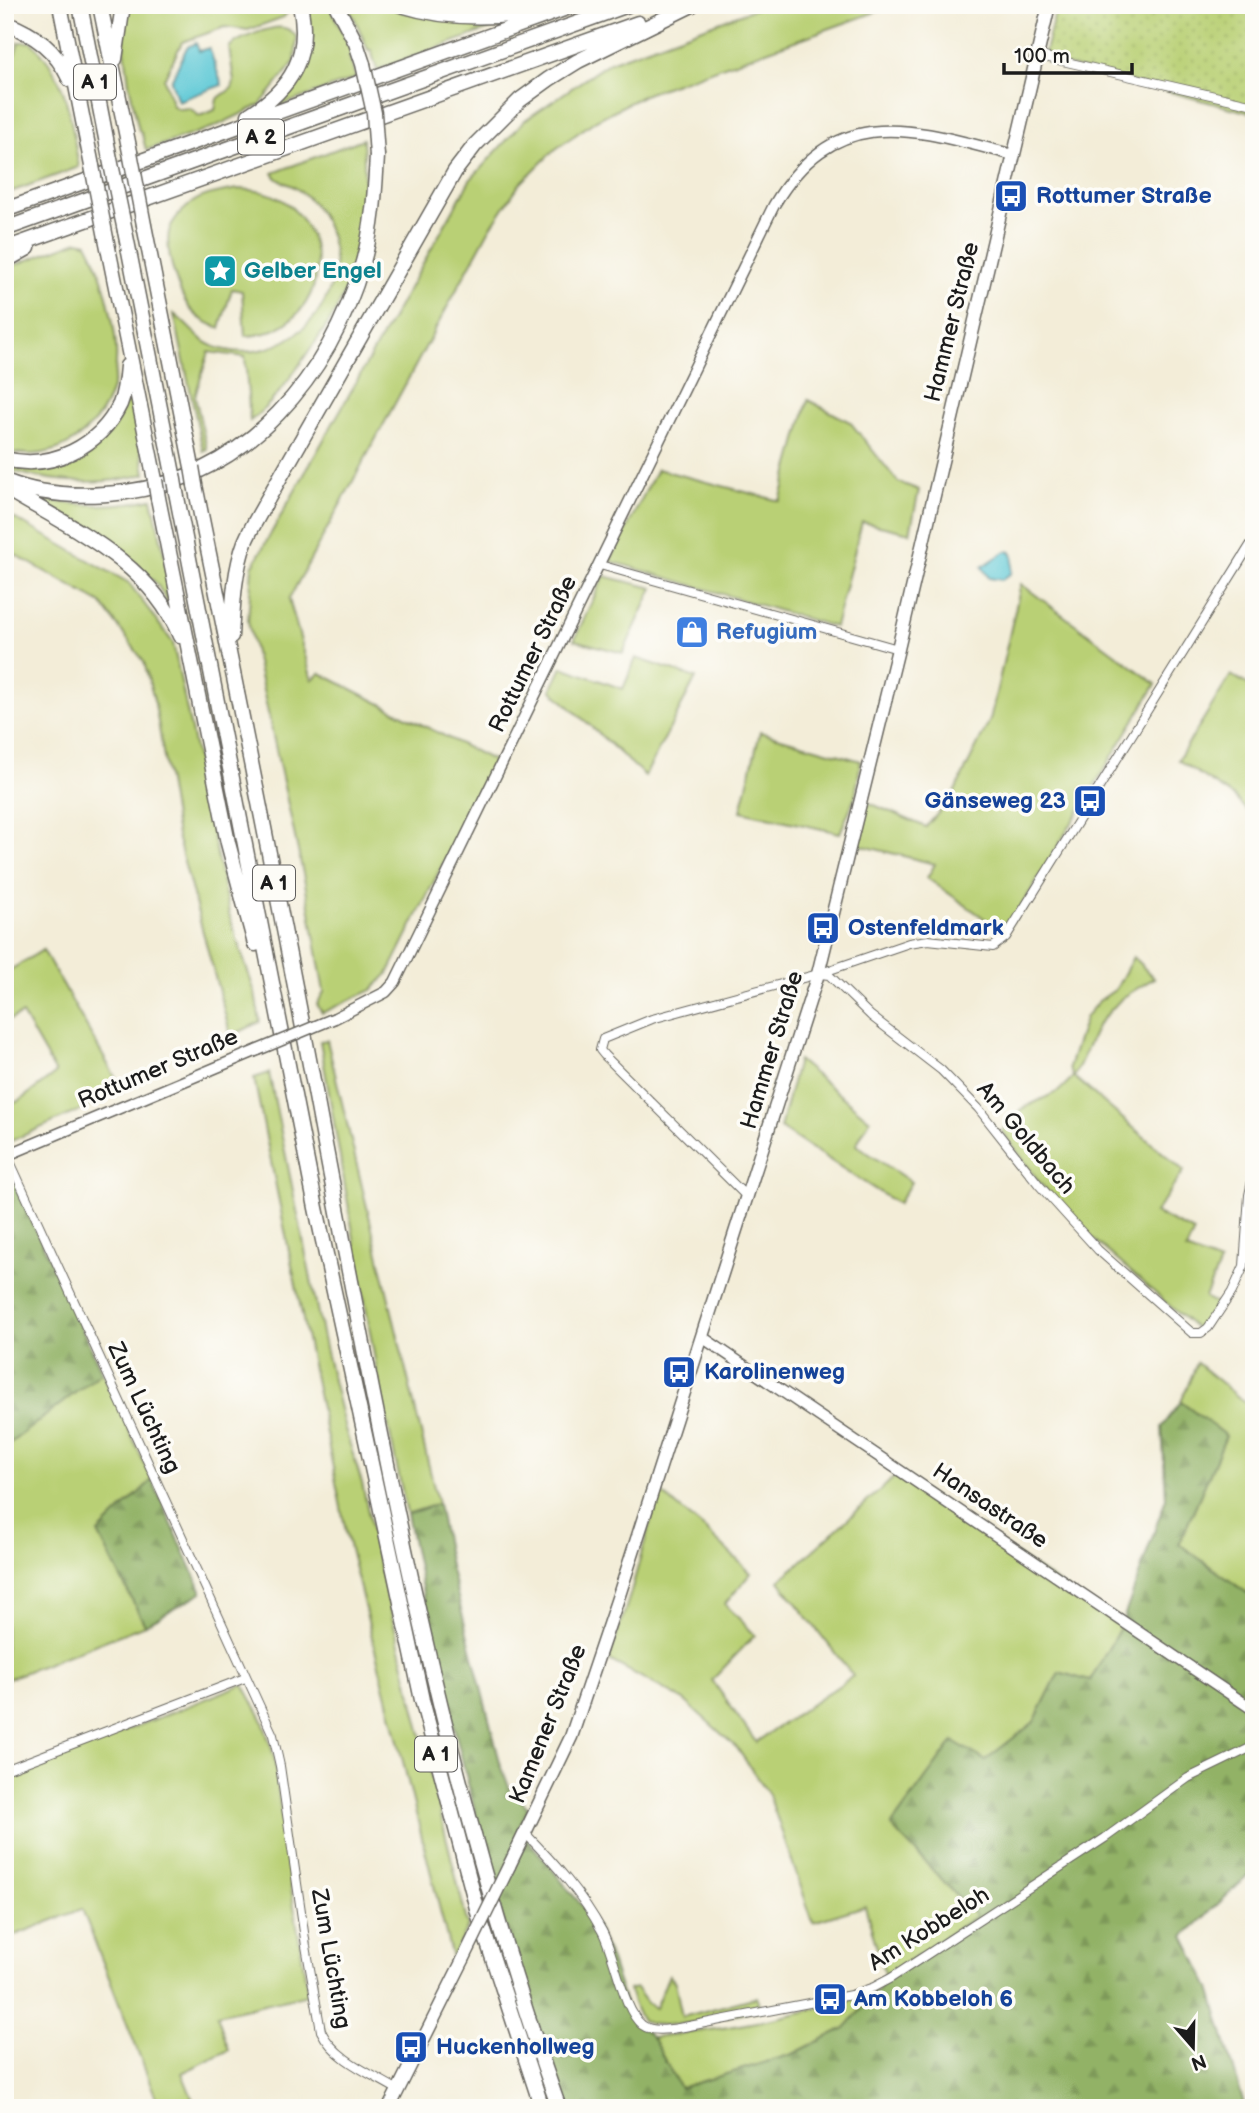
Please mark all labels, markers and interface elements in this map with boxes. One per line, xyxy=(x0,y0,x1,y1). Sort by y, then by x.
scale bar xyxy=(1004,32,1131,76)
text: 100 m xyxy=(1014,44,1070,69)
road number: A 1 xyxy=(74,64,116,100)
road number: A 2 xyxy=(238,120,284,154)
bus stop icon: Rottumer Straße xyxy=(992,177,1030,215)
place label: Rottumer Straße xyxy=(1036,182,1212,210)
street label: Hammer Straße xyxy=(919,239,985,405)
place icon: Gelber Engel xyxy=(201,252,239,290)
place label: Gelber Engel xyxy=(244,257,382,285)
street label: Rottumer Straße xyxy=(483,571,583,737)
shop icon: Refugium xyxy=(673,613,711,651)
place label: Refugium xyxy=(716,618,817,646)
bus stop icon: Gänseweg 23 xyxy=(1071,782,1109,820)
place label: Gänseweg 23 xyxy=(925,787,1066,815)
road number: A 1 xyxy=(253,866,295,900)
bus stop icon: Ostenfeldmark xyxy=(804,909,842,947)
place label: Ostenfeldmark xyxy=(848,914,1004,942)
street label: Hammer Straße xyxy=(735,968,809,1132)
street label: Rottumer Straße xyxy=(74,1023,242,1115)
street label: Am Goldbach xyxy=(971,1076,1081,1200)
street label: Zum Lüchting xyxy=(101,1337,187,1478)
bus stop icon: Karolinenweg xyxy=(660,1353,698,1391)
place label: Karolinenweg xyxy=(704,1358,845,1386)
street label: Hansastraße xyxy=(927,1457,1053,1555)
street label: Kamener Straße xyxy=(503,1640,593,1808)
road number: A 1 xyxy=(415,1736,457,1772)
street label: Am Kobbeloh xyxy=(863,1881,995,1977)
street label: Zum Lüchting xyxy=(305,1886,357,2031)
bus stop icon: Am Kobbeloh 6 xyxy=(811,1980,849,2018)
place label: Am Kobbeloh 6 xyxy=(853,1985,1013,2013)
north arrow xyxy=(1158,2011,1228,2082)
bus stop icon: Huckenhollweg xyxy=(392,2028,430,2066)
place label: Huckenhollweg xyxy=(436,2033,594,2061)
text: N xyxy=(1188,2048,1209,2075)

